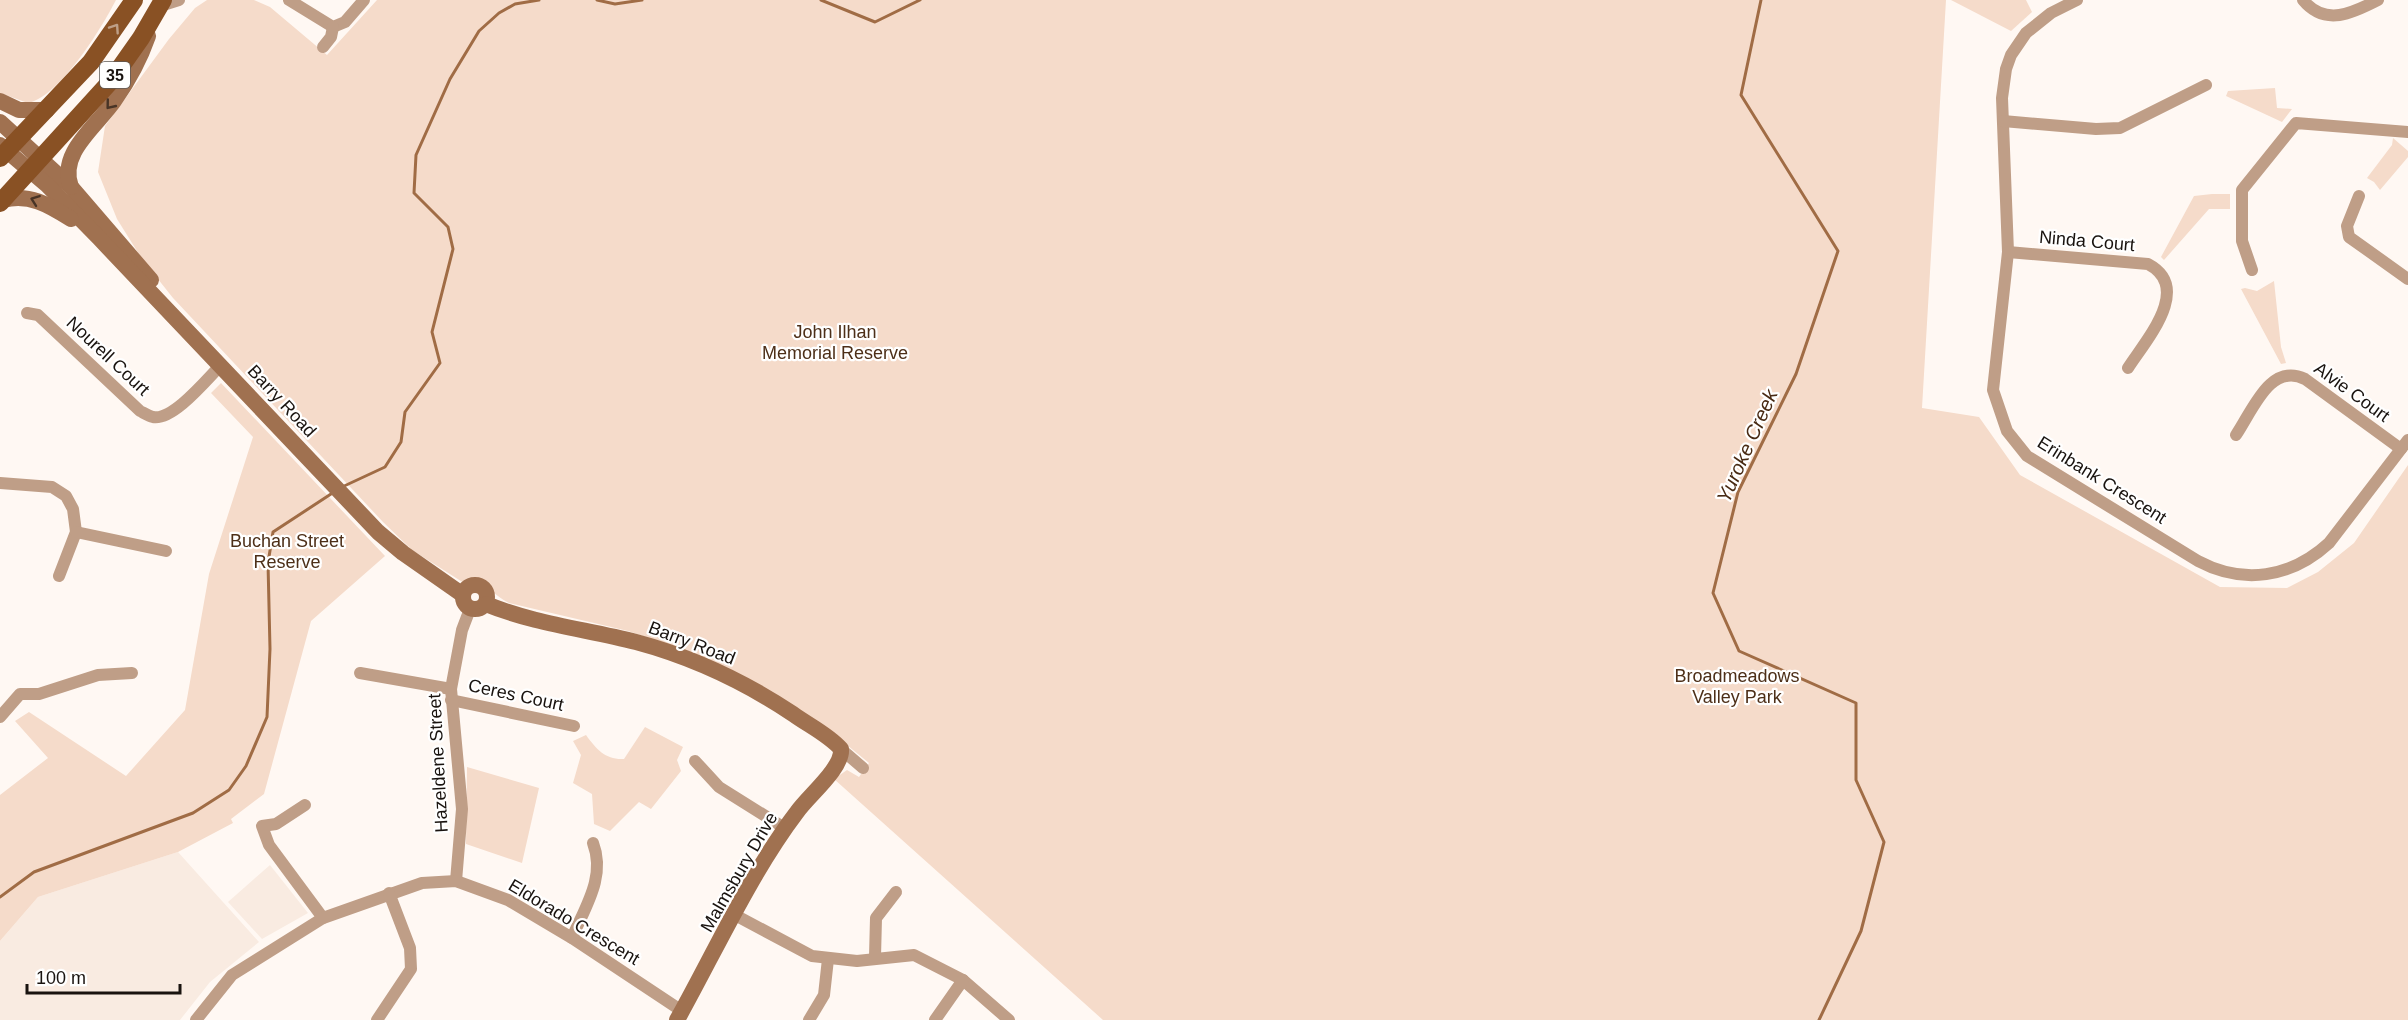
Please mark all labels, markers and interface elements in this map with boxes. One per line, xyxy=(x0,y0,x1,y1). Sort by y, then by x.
one-way arrow xyxy=(108,24,119,35)
road number: 35 xyxy=(100,62,130,88)
one-way arrow xyxy=(107,98,118,109)
one-way arrow xyxy=(30,195,41,208)
street label: Ninda Court xyxy=(2038,227,2136,255)
street label: Nourell Court xyxy=(62,313,154,399)
park label: John Ilhan Memorial Reserve xyxy=(762,322,908,363)
street label: Alvie Court xyxy=(2311,358,2393,426)
street label: Barry Road xyxy=(244,361,320,441)
water label: Yuroke Creek xyxy=(1712,385,1782,506)
street label: Erinbank Crescent xyxy=(2034,432,2170,528)
park label: Buchan Street Reserve xyxy=(230,531,344,572)
street label: Barry Road xyxy=(646,617,738,669)
park label: Broadmeadows Valley Park xyxy=(1674,666,1800,707)
street label: Ceres Court xyxy=(466,675,566,715)
street label: Hazeldene Street xyxy=(424,693,452,833)
street label: Malmsbury Drive xyxy=(697,809,781,935)
street label: Eldorado Crescent xyxy=(505,875,643,969)
scale bar xyxy=(27,957,180,995)
text: 100 m xyxy=(36,968,86,988)

